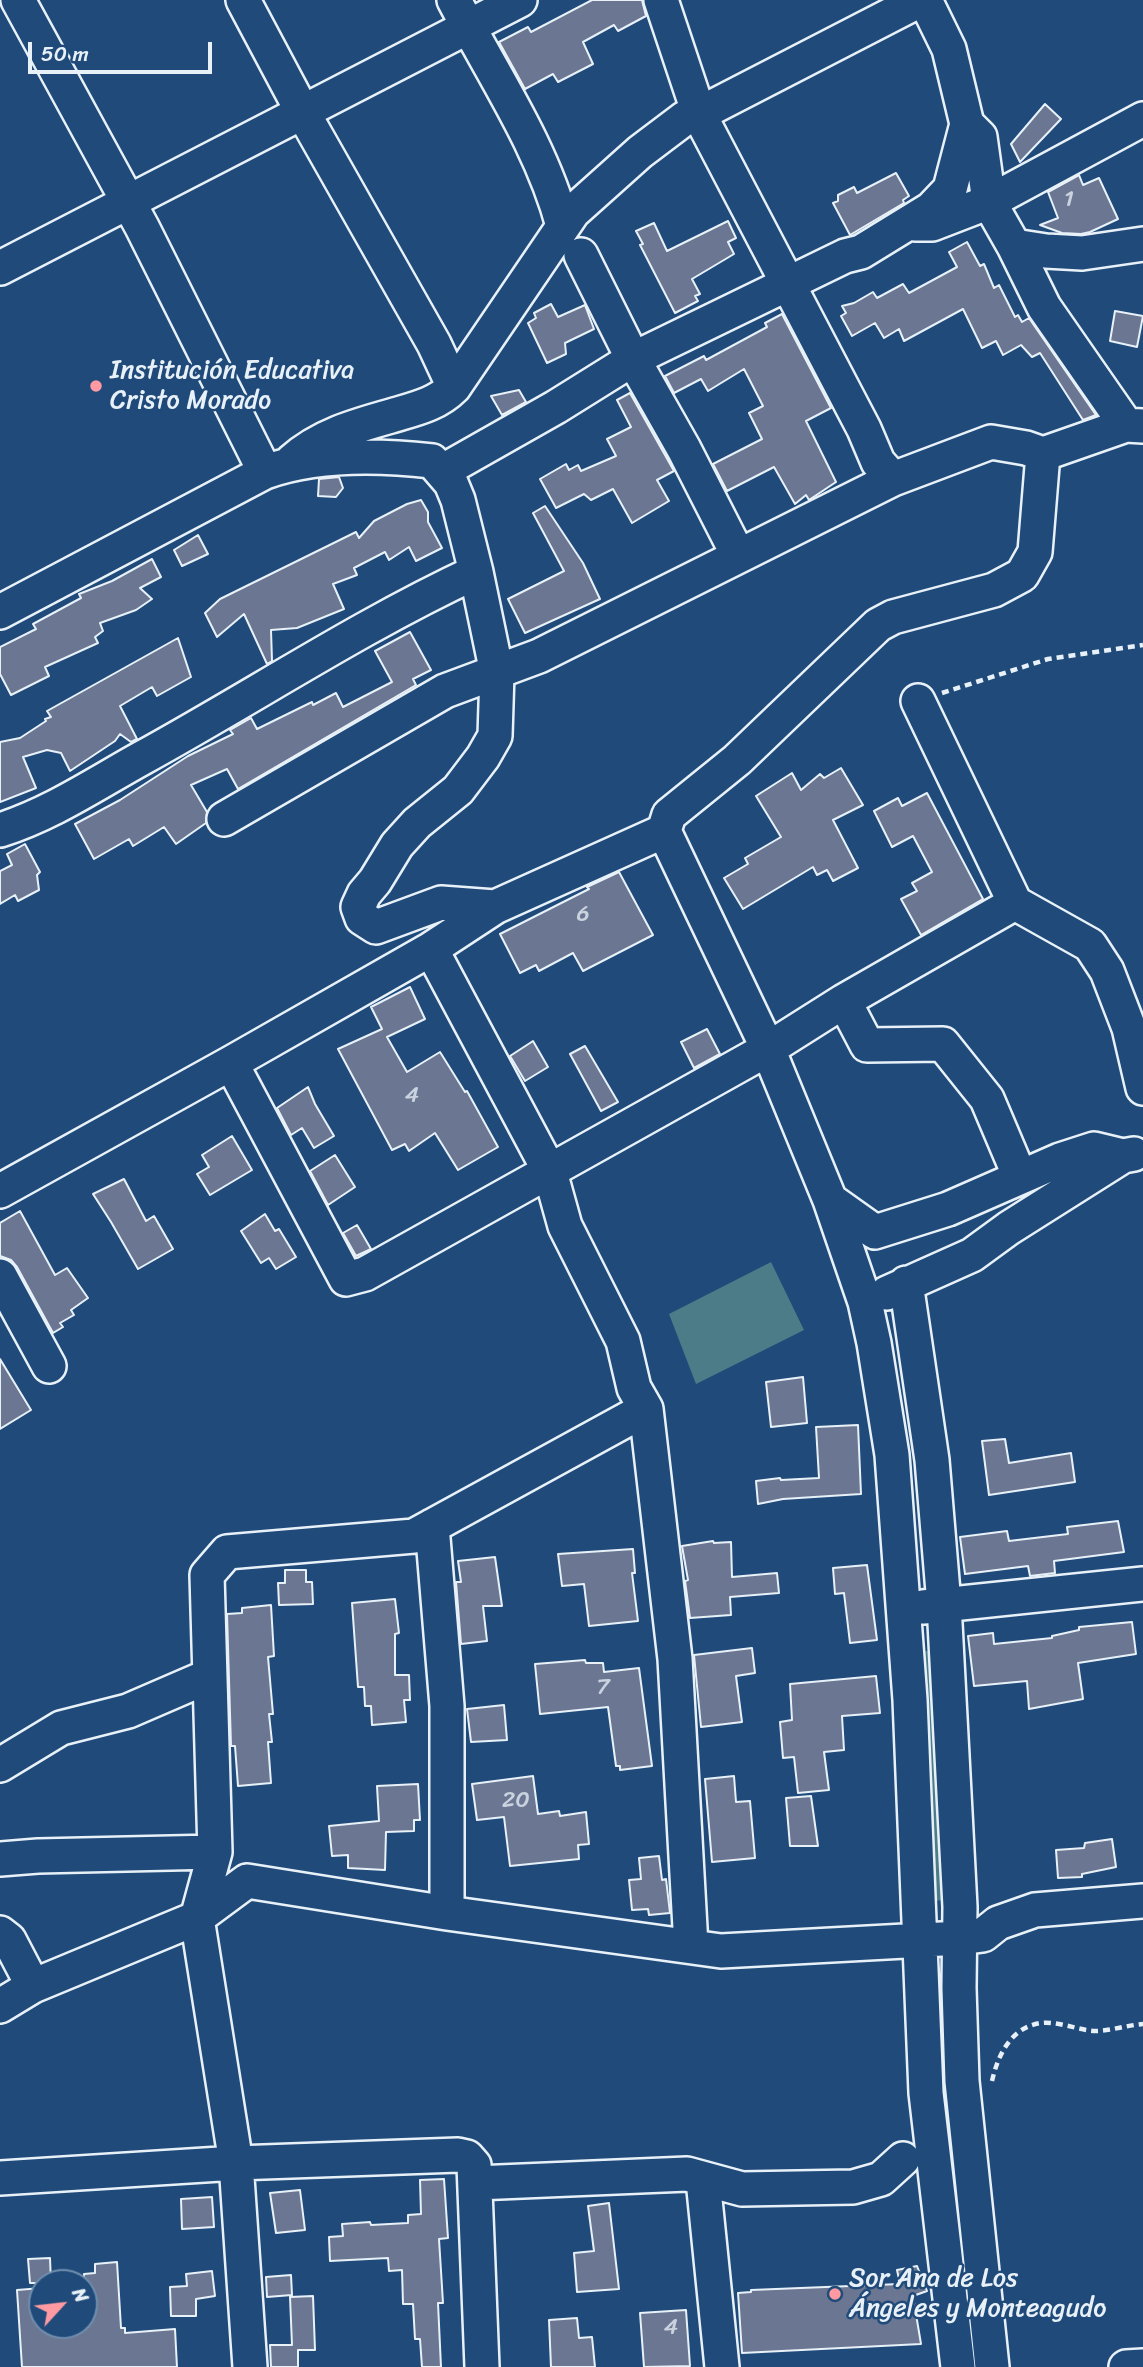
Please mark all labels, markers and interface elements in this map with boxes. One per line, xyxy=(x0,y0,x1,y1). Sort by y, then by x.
scale bar xyxy=(32,28,215,72)
text: 50 m xyxy=(41,35,89,73)
house number: 1 xyxy=(1064,186,1074,214)
place label: Institución Educativa Cristo Morado xyxy=(110,355,354,416)
marker: Institución Educativa Cristo Morado xyxy=(88,378,104,394)
house number: 6 xyxy=(576,901,590,929)
house number: 4 xyxy=(405,1082,419,1110)
house number: 7 xyxy=(596,1674,610,1702)
house number: 20 xyxy=(502,1787,530,1815)
place label: Sor Ana de Los Ángeles y Monteagudo xyxy=(849,2263,1107,2324)
north arrow xyxy=(28,2269,98,2339)
text: N xyxy=(63,2282,98,2308)
marker: Sor Ana de Los Ángeles y Monteagudo xyxy=(827,2286,843,2302)
house number: 4 xyxy=(664,2314,678,2342)

